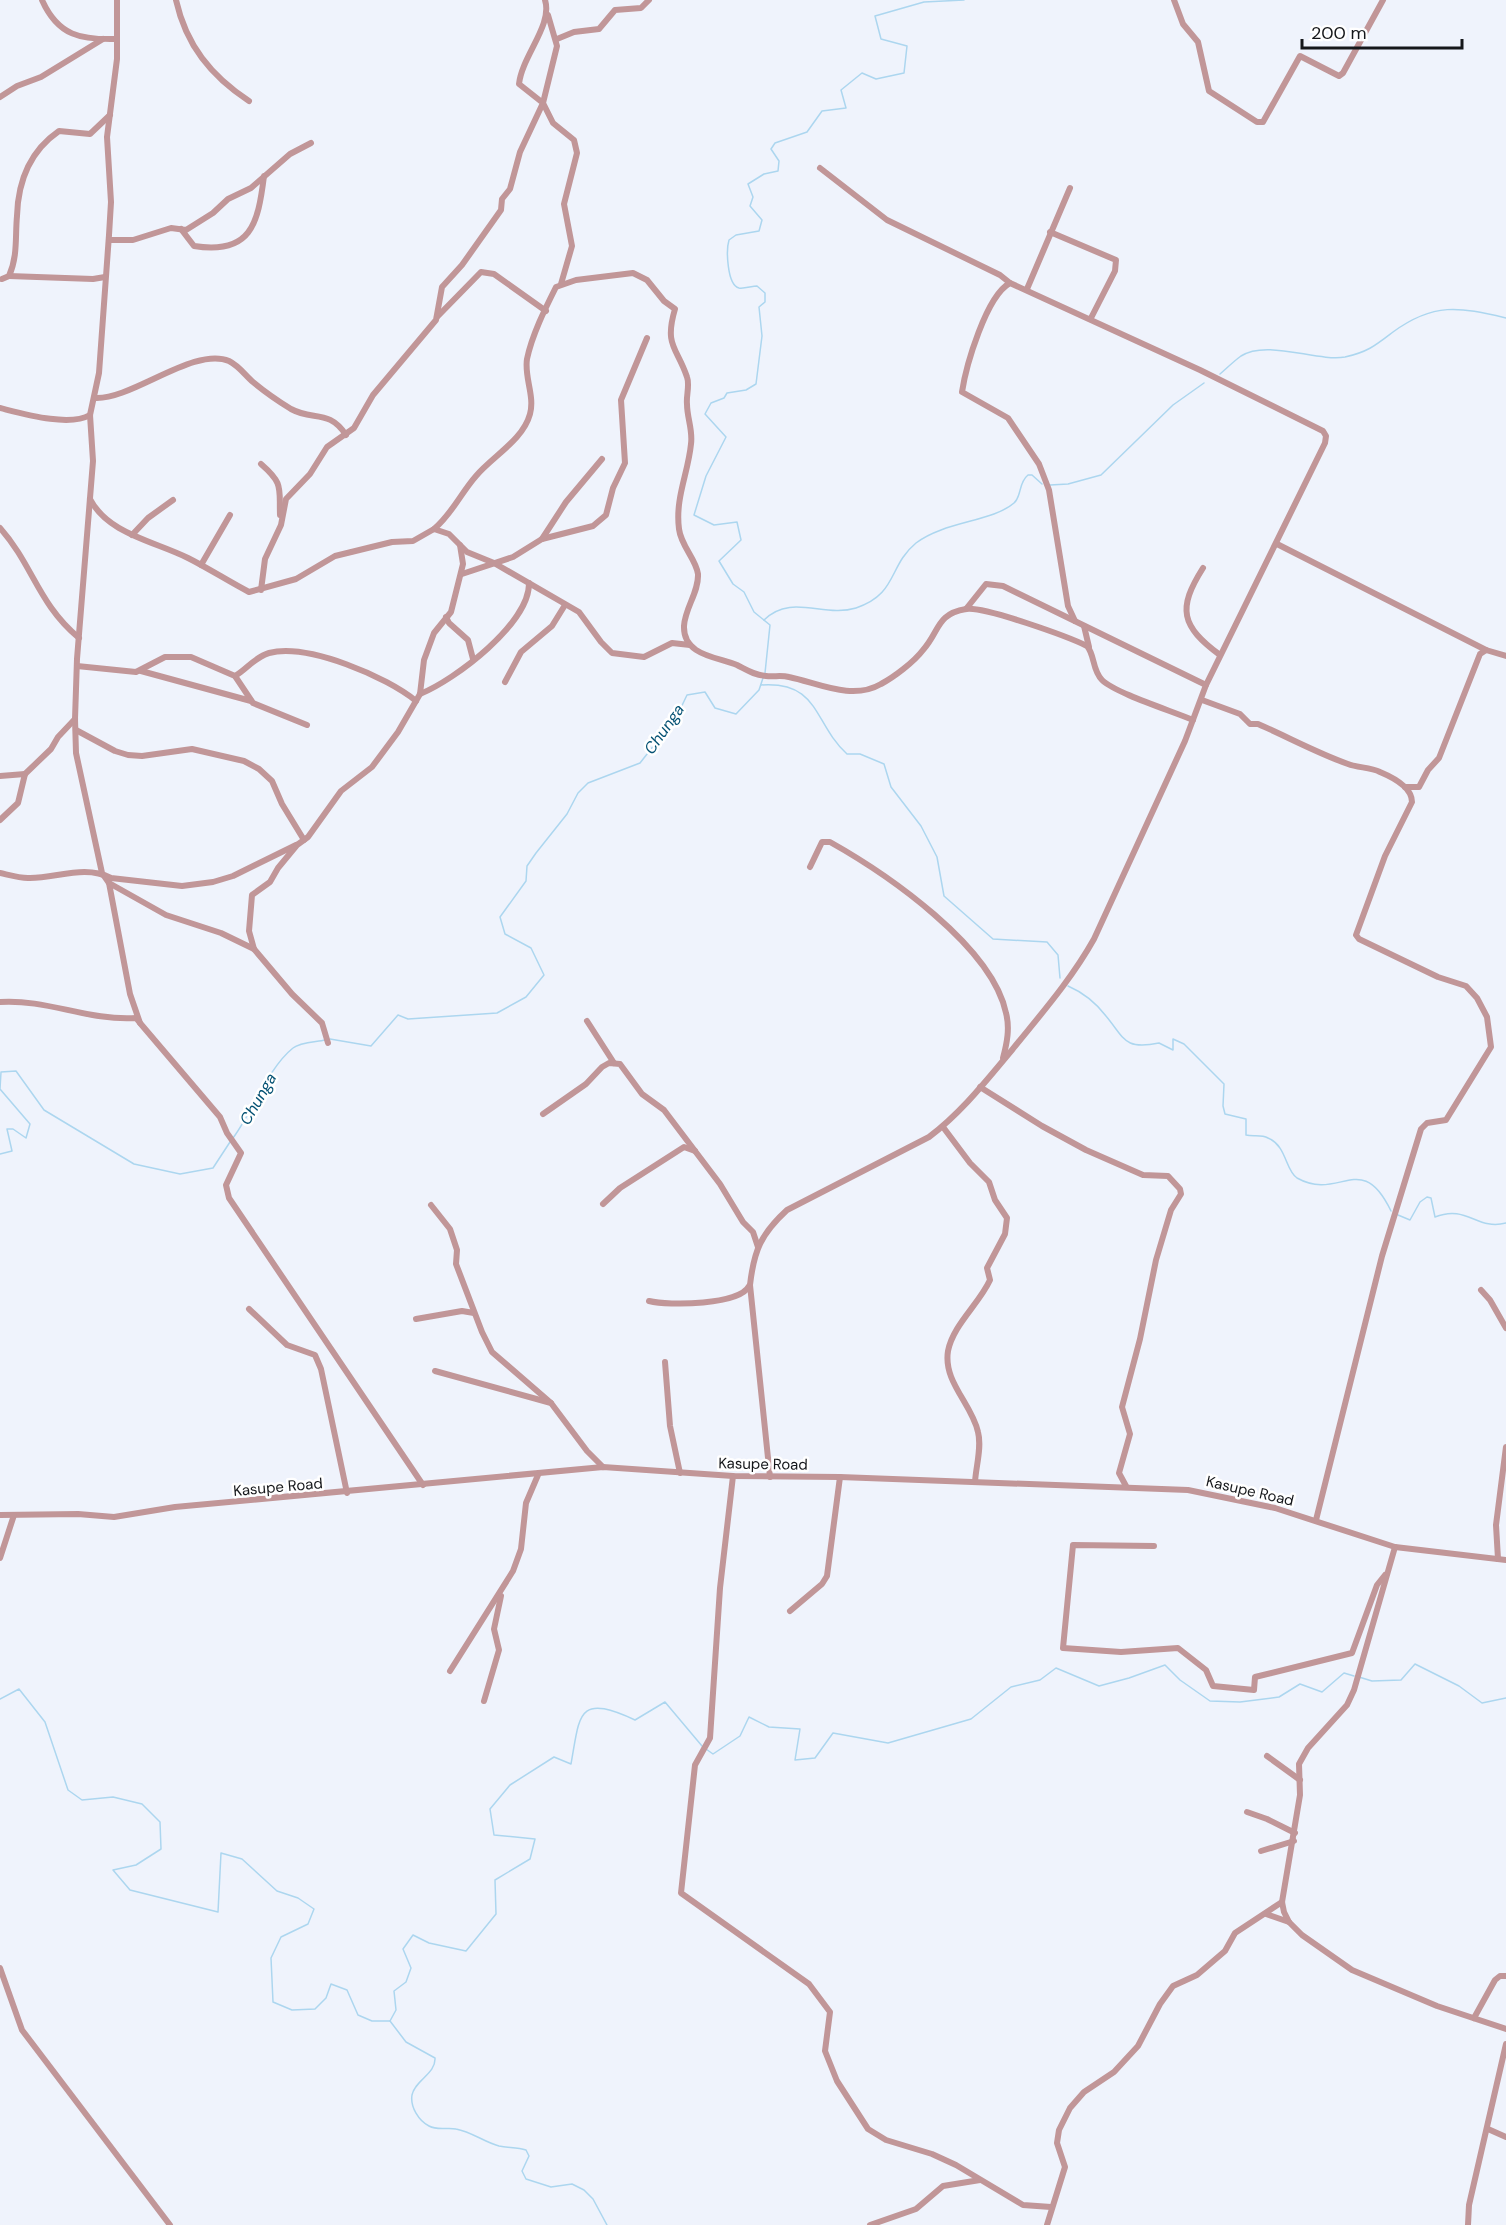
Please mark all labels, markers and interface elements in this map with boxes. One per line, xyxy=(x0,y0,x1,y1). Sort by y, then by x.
scale bar xyxy=(1302,12,1462,50)
text: 200 m xyxy=(1311,21,1367,45)
water label: Chunga xyxy=(639,700,689,758)
water label: Chunga xyxy=(235,1069,281,1129)
street label: Kasupe Road xyxy=(718,1453,808,1475)
street label: Kasupe Road xyxy=(1204,1471,1296,1511)
street label: Kasupe Road xyxy=(233,1473,323,1501)

